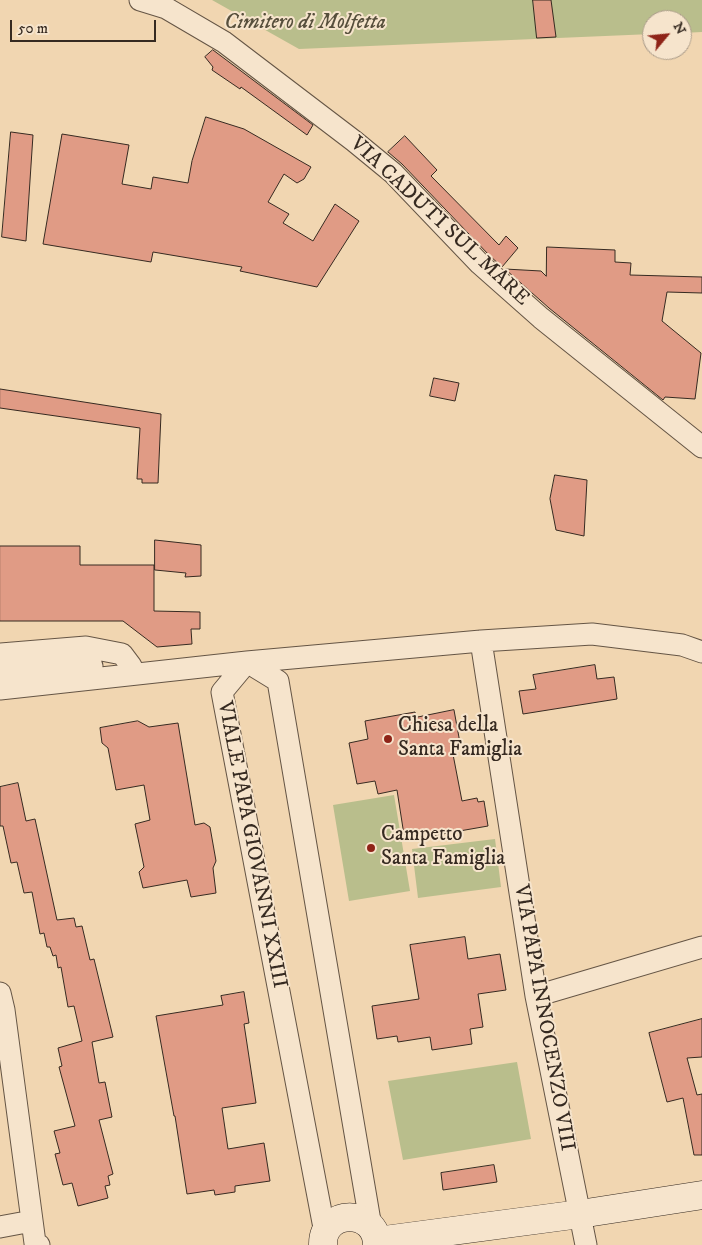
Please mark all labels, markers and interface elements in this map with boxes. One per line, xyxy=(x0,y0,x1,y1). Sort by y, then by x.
scale bar xyxy=(12,10,159,42)
north arrow xyxy=(642,10,692,60)
park label: Cimitero di Molfetta xyxy=(224,11,386,37)
text: 50 m xyxy=(18,19,48,38)
text: N xyxy=(669,19,690,38)
street label: VIA CADUTI SUL MARE xyxy=(344,132,534,312)
street label: VIALE PAPA GIOVANNI XXIII xyxy=(211,699,291,991)
place label: Chiesa della Santa Famiglia xyxy=(398,714,522,764)
marker: Chiesa della Santa Famiglia xyxy=(382,733,394,745)
place label: Campetto Santa Famiglia xyxy=(381,823,505,873)
marker: Campetto Santa Famiglia xyxy=(365,842,377,854)
street label: VIA PAPA INNOCENZO VIII xyxy=(507,883,579,1153)

